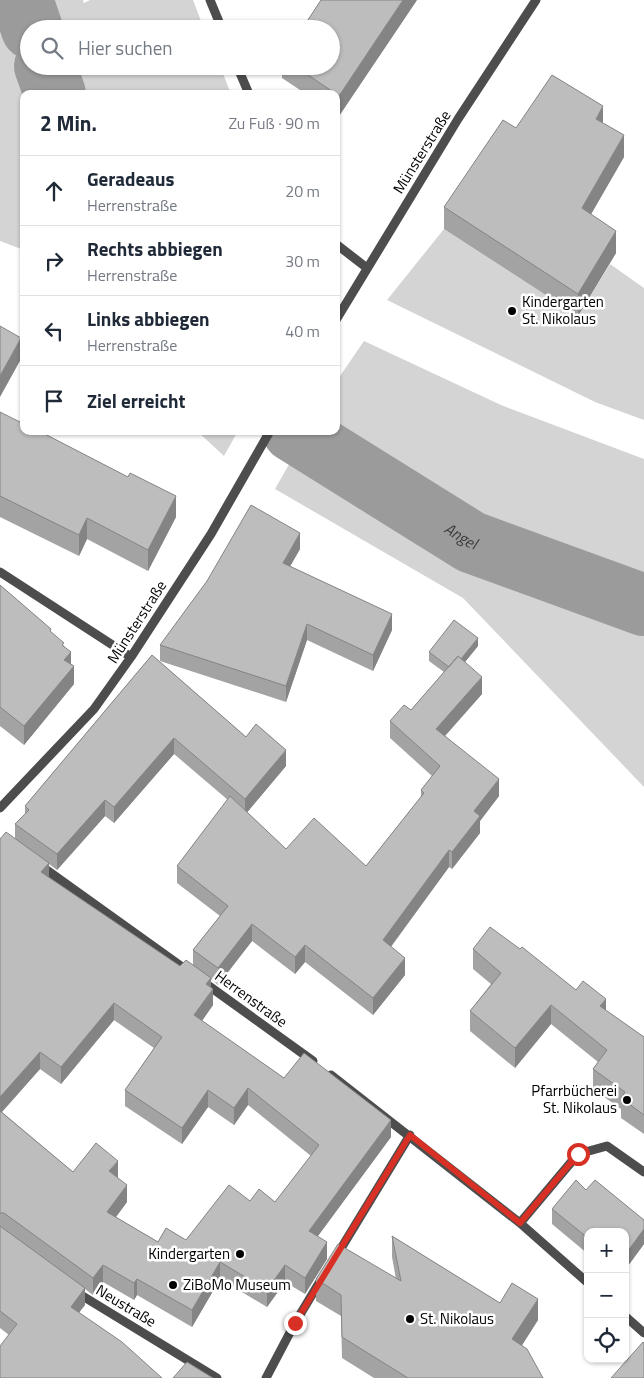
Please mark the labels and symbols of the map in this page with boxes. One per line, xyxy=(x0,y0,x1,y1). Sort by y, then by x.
street label: Münsterstraße xyxy=(387,105,456,198)
place label: Kindergarten St. Nikolaus xyxy=(522,290,604,330)
marker: Kindergarten St. Nikolaus xyxy=(506,305,518,317)
water label: Angel xyxy=(440,516,482,556)
street label: Münsterstraße xyxy=(101,576,172,668)
street label: Herrenstraße xyxy=(210,964,292,1033)
place label: Pfarrbücherei St. Nikolaus xyxy=(531,1079,617,1119)
marker: Pfarrbücherei St. Nikolaus xyxy=(621,1094,633,1106)
route start xyxy=(567,1143,590,1166)
place label: Kindergarten xyxy=(148,1242,230,1265)
marker: Kindergarten xyxy=(234,1248,246,1260)
place label: ZiBoMo Museum xyxy=(183,1273,291,1296)
street label: Neustraße xyxy=(92,1279,161,1333)
marker: ZiBoMo Museum xyxy=(167,1279,179,1291)
place label: St. Nikolaus xyxy=(420,1307,494,1330)
route end xyxy=(284,1312,307,1335)
marker: St. Nikolaus xyxy=(404,1313,416,1325)

